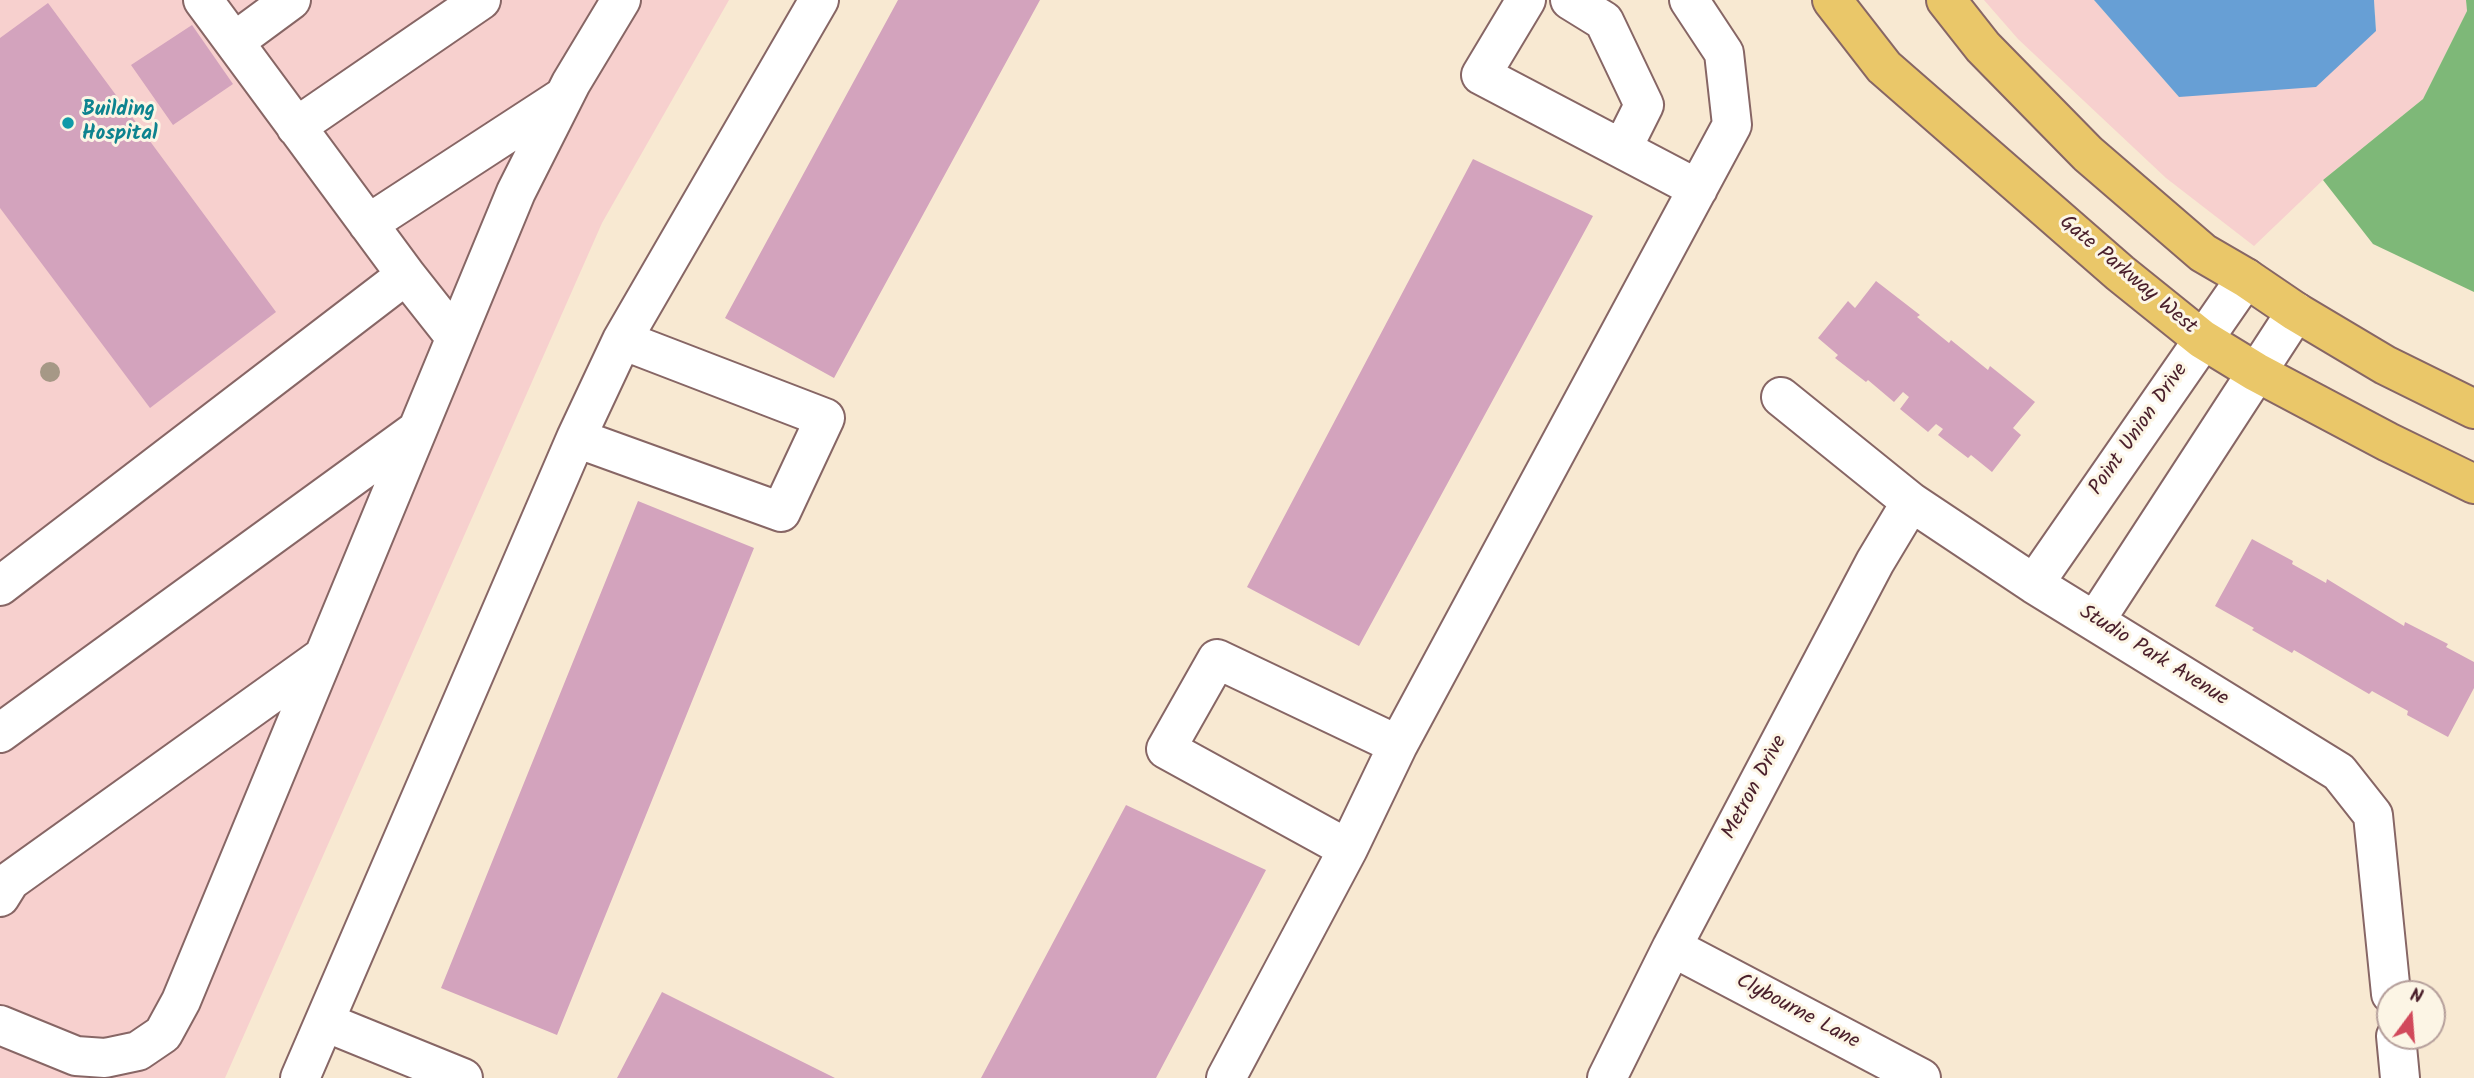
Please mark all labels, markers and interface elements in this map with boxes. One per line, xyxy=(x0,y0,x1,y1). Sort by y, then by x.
place label: Building Hospital xyxy=(82,98,158,148)
marker: Building Hospital xyxy=(60,115,76,131)
street label: Gate Parkway West xyxy=(2053,211,2201,341)
street label: Point Union Drive xyxy=(2085,359,2195,501)
street label: Studio Park Avenue xyxy=(2074,601,2232,713)
street label: Metron Drive xyxy=(1718,732,1794,844)
street label: Clybourne Lane xyxy=(1731,970,1863,1056)
north arrow xyxy=(2376,980,2446,1050)
text: N xyxy=(2406,981,2426,1013)

